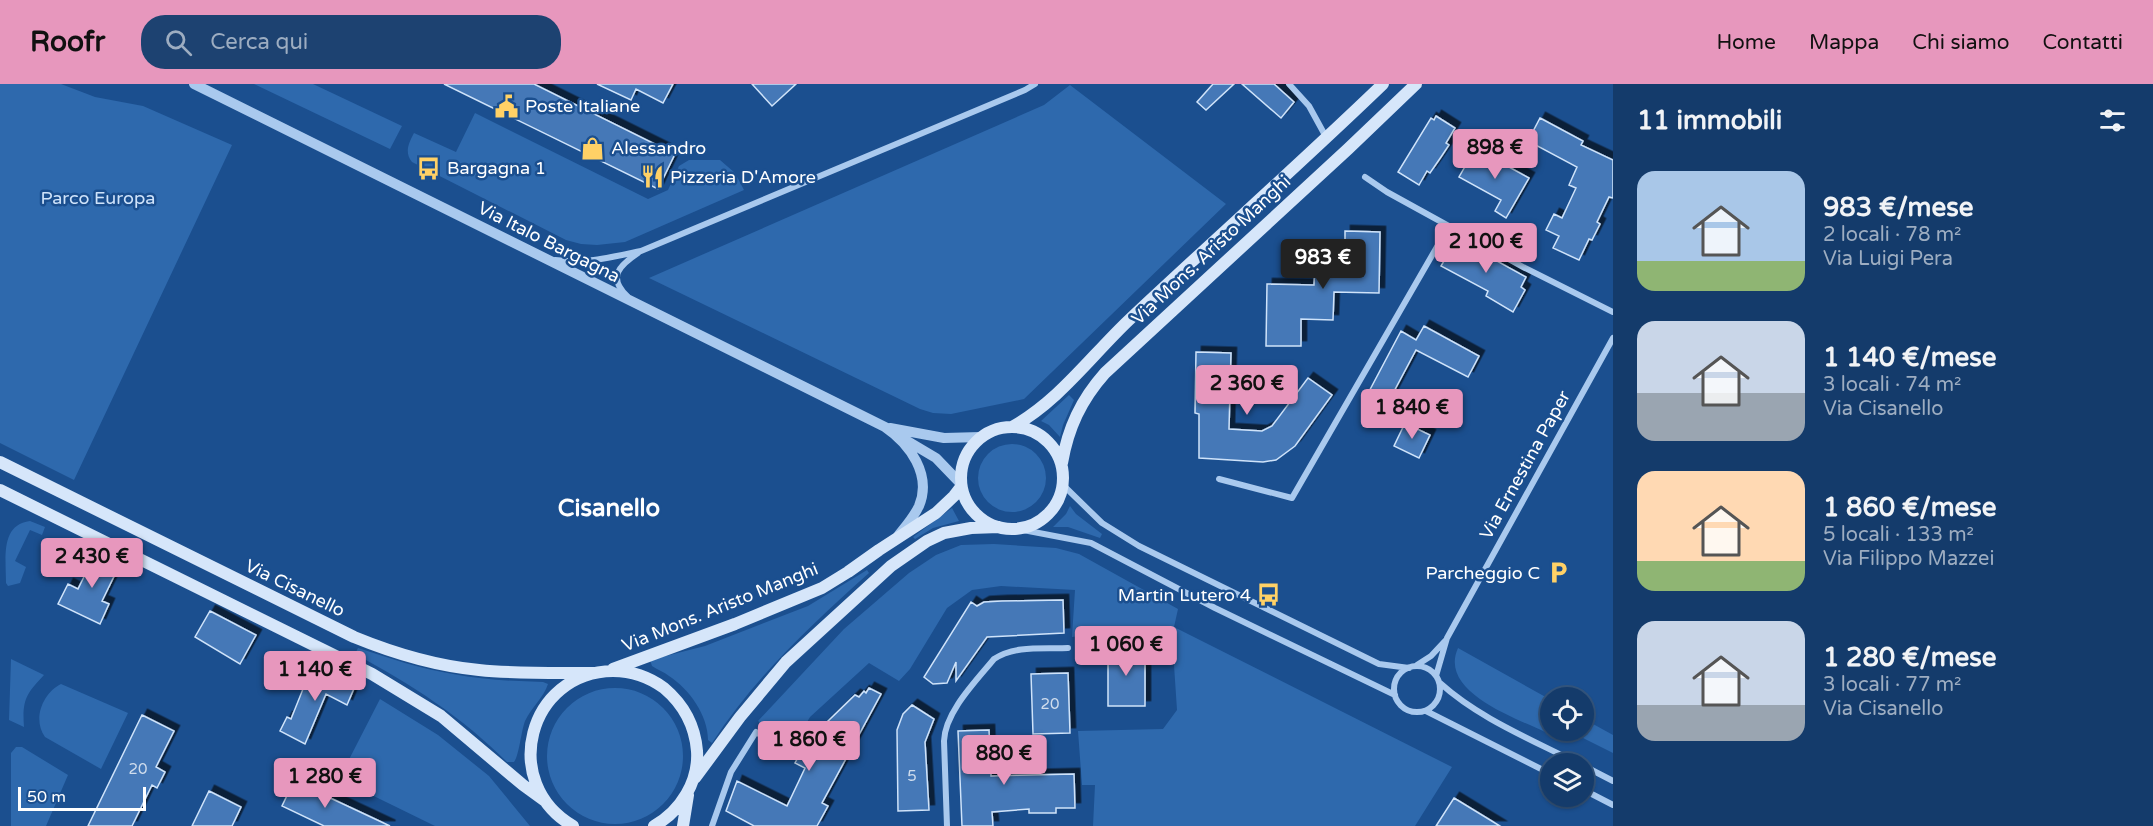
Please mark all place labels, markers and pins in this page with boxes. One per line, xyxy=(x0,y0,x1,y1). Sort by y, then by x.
public building icon: Poste Italiane xyxy=(494,93,520,119)
place label: Poste Italiane xyxy=(525,95,640,117)
pin: 898 € xyxy=(1453,129,1537,180)
shop icon: Alessandro xyxy=(580,135,606,161)
place label: Alessandro xyxy=(611,137,706,159)
bus stop icon: Bargagna 1 xyxy=(416,155,442,181)
place label: Bargagna 1 xyxy=(447,157,546,179)
restaurant icon: Pizzeria D'Amore xyxy=(639,164,665,190)
place label: Pizzeria D'Amore xyxy=(670,166,816,188)
pin: 2 100 € xyxy=(1431,223,1541,274)
pin: 983 € xyxy=(1281,239,1365,290)
pin: 2 360 € xyxy=(1192,365,1302,416)
pin: 1 840 € xyxy=(1357,389,1467,440)
pin: 2 430 € xyxy=(37,538,147,589)
parking icon: Parcheggio C xyxy=(1545,560,1571,586)
place label: Parcheggio C xyxy=(1426,562,1540,584)
bus stop icon: Martin Lutero 4 xyxy=(1256,582,1282,608)
place label: Martin Lutero 4 xyxy=(1118,584,1251,606)
pin: 1 060 € xyxy=(1071,626,1181,677)
pin: 1 140 € xyxy=(260,651,370,702)
pin: 1 860 € xyxy=(754,721,864,772)
pin: 880 € xyxy=(962,735,1046,786)
pin: 1 280 € xyxy=(270,758,380,809)

